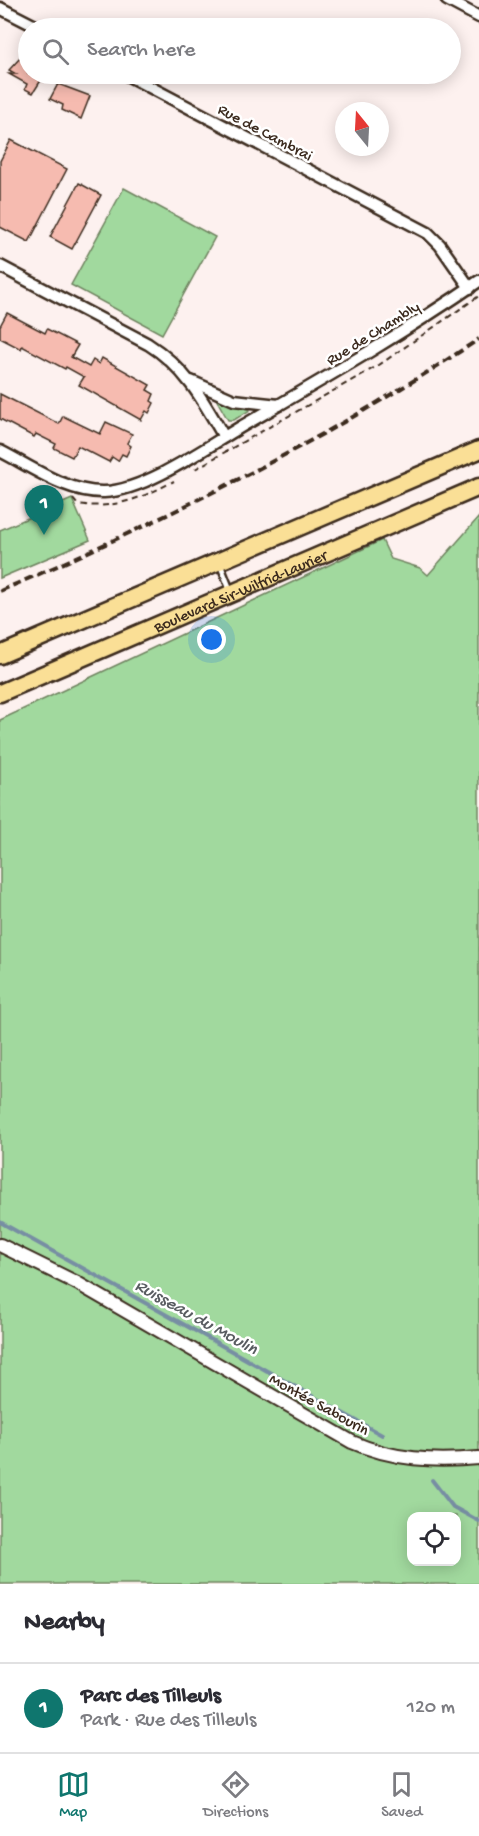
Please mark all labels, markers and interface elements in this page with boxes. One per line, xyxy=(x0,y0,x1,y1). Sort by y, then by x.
search box xyxy=(18,18,461,84)
icon: search xyxy=(39,35,72,68)
text: Search here xyxy=(87,38,195,64)
street label: Rue de Cambrai xyxy=(214,101,315,167)
north arrow xyxy=(335,102,389,156)
street label: Rue de Chambly xyxy=(324,299,424,371)
pin: 1 xyxy=(24,486,63,535)
street label: Boulevard Sir-Wilfrid-Laurier xyxy=(151,547,332,639)
your location xyxy=(197,625,226,654)
water label: Ruisseau du Moulin xyxy=(131,1276,261,1361)
street label: Montée Sabourin xyxy=(265,1371,372,1442)
map controls xyxy=(407,1512,461,1566)
button: locate xyxy=(407,1512,461,1566)
text: Nearby xyxy=(24,1608,105,1639)
text: Parc des Tilleuls xyxy=(81,1684,221,1710)
text: 1 xyxy=(39,1697,48,1720)
text: 120 m xyxy=(407,1697,455,1720)
text: Park · Rue des Tilleuls xyxy=(81,1710,256,1733)
tab: Map xyxy=(57,1768,90,1823)
tab: Directions xyxy=(203,1768,268,1823)
tab: Saved xyxy=(381,1768,422,1823)

